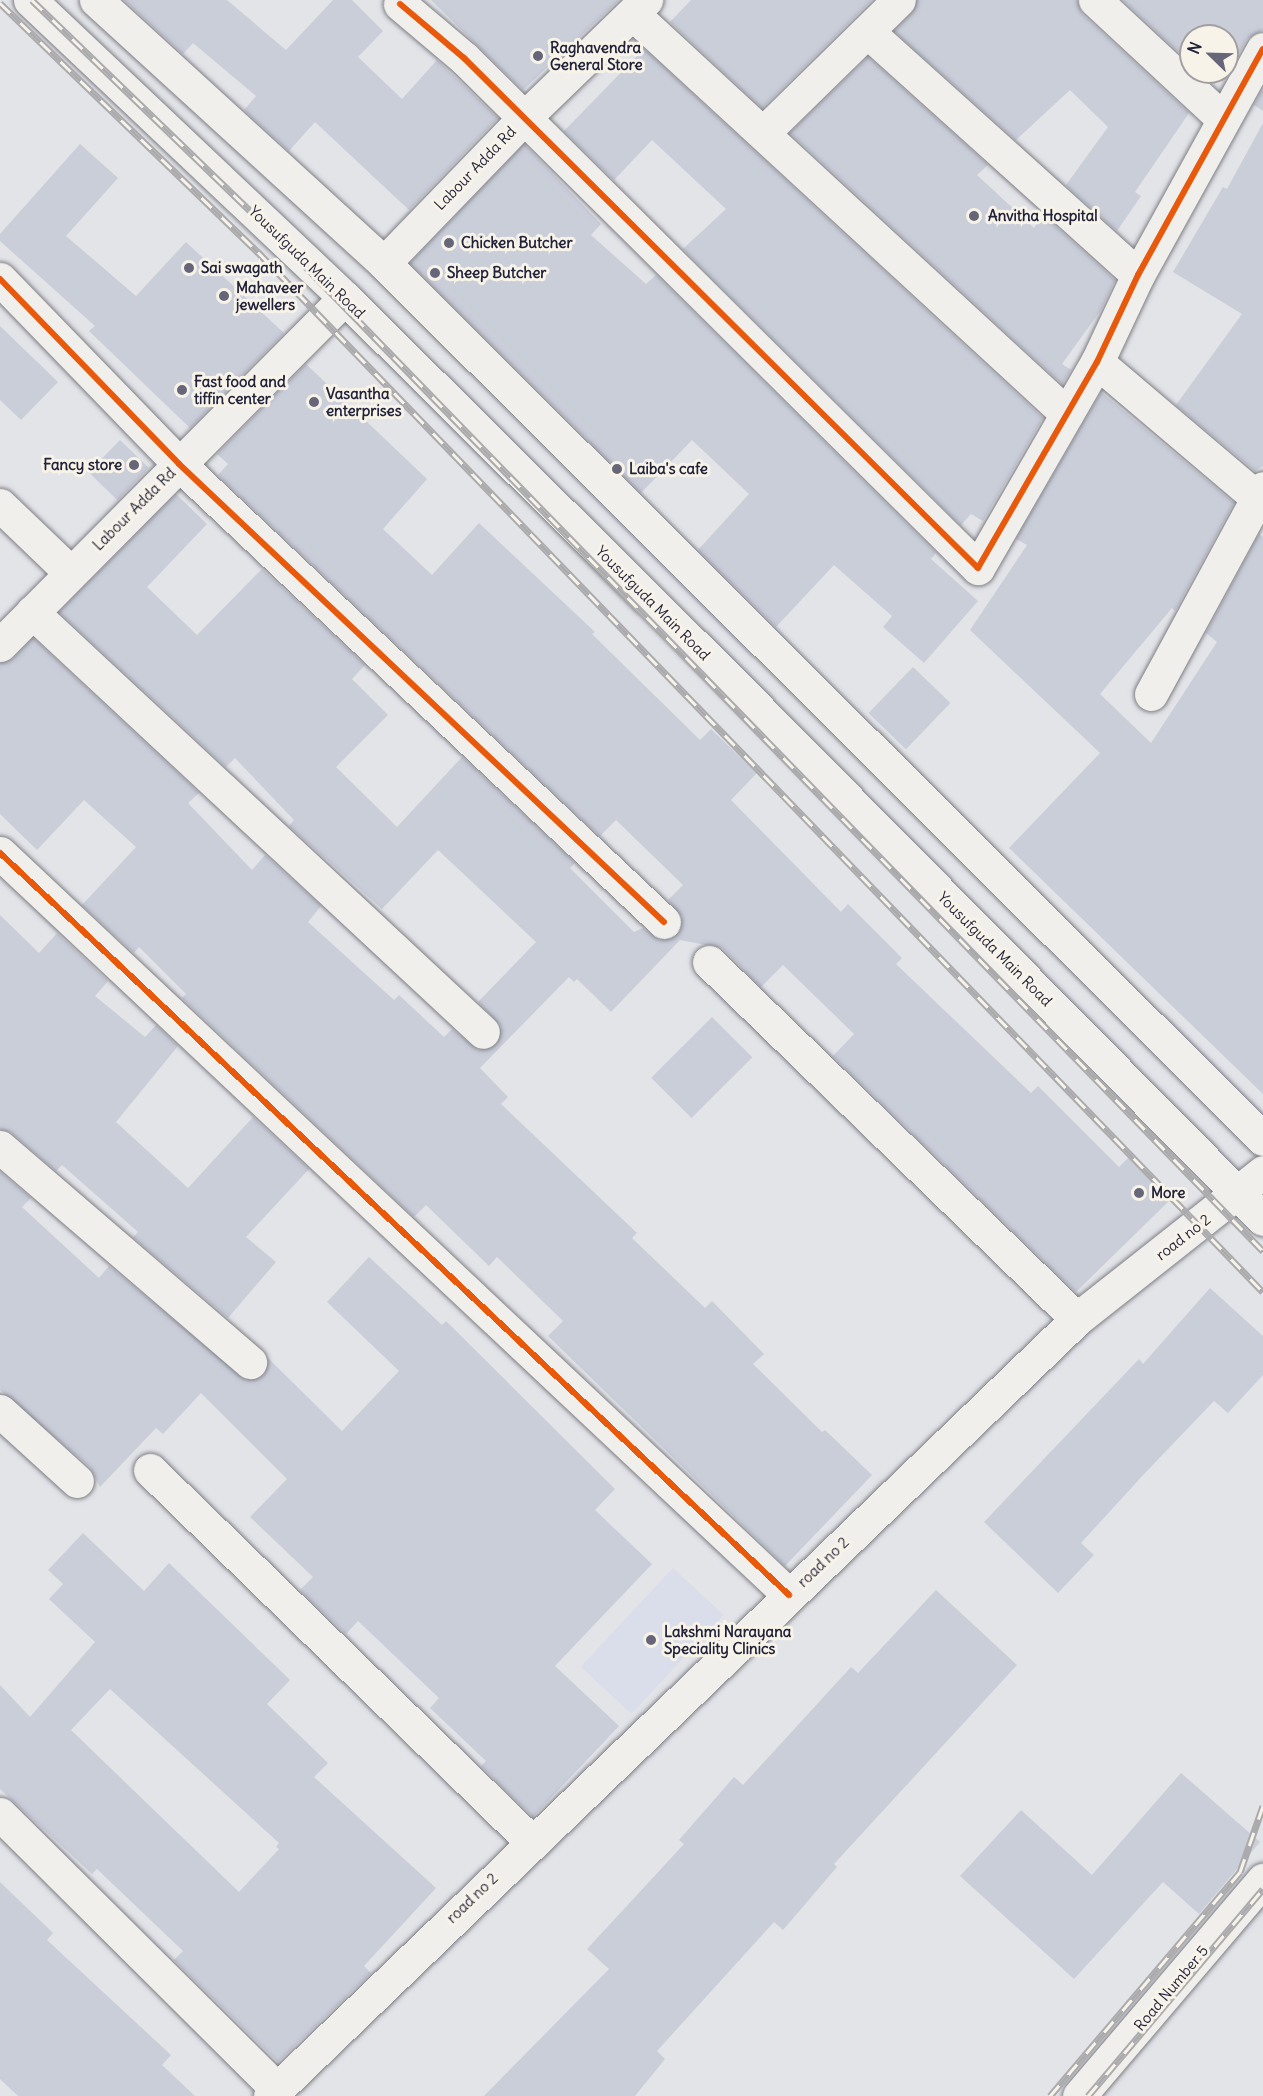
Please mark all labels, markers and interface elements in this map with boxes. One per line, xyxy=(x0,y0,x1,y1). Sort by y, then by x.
north arrow xyxy=(1179,24,1239,84)
place label: Raghavendra General Store xyxy=(550,38,642,73)
text: N xyxy=(1183,39,1206,57)
marker: Raghavendra General Store xyxy=(531,49,545,63)
street label: Labour Adda Rd xyxy=(431,122,519,214)
street label: Yousufguda Main Road xyxy=(245,202,369,322)
marker: Anvitha Hospital xyxy=(965,207,983,225)
place label: Anvitha Hospital xyxy=(988,207,1098,225)
place label: Chicken Butcher xyxy=(461,234,573,252)
marker: Chicken Butcher xyxy=(442,236,456,250)
place label: Sai swagath xyxy=(201,259,283,277)
marker: Sai swagath xyxy=(182,261,196,275)
place label: Sheep Butcher xyxy=(447,264,546,282)
marker: Sheep Butcher xyxy=(428,266,442,280)
place label: Mahaveer jewellers xyxy=(236,278,303,313)
marker: Mahaveer jewellers xyxy=(217,289,231,303)
place label: Fast food and tiffin center xyxy=(194,372,286,407)
marker: Fast food and tiffin center xyxy=(175,383,189,397)
place label: Vasantha enterprises xyxy=(326,384,401,419)
marker: Vasantha enterprises xyxy=(307,395,321,409)
place label: Fancy store xyxy=(43,456,122,474)
marker: Fancy store xyxy=(127,458,141,472)
place label: Laiba's cafe xyxy=(629,460,708,478)
marker: Laiba's cafe xyxy=(610,462,624,476)
street label: Labour Adda Rd xyxy=(89,464,179,554)
street label: Yousufguda Main Road xyxy=(592,542,714,664)
street label: Yousufguda Main Road xyxy=(934,888,1056,1010)
place label: More xyxy=(1151,1184,1185,1202)
marker: More xyxy=(1132,1186,1146,1200)
street label: road no 2 xyxy=(1152,1210,1214,1264)
street label: road no 2 xyxy=(794,1533,852,1591)
place label: Lakshmi Narayana Speciality Clinics xyxy=(664,1622,791,1657)
marker: Lakshmi Narayana Speciality Clinics xyxy=(642,1631,660,1649)
street label: road no 2 xyxy=(443,1869,501,1927)
street label: Road Number 5 xyxy=(1130,1942,1212,2034)

